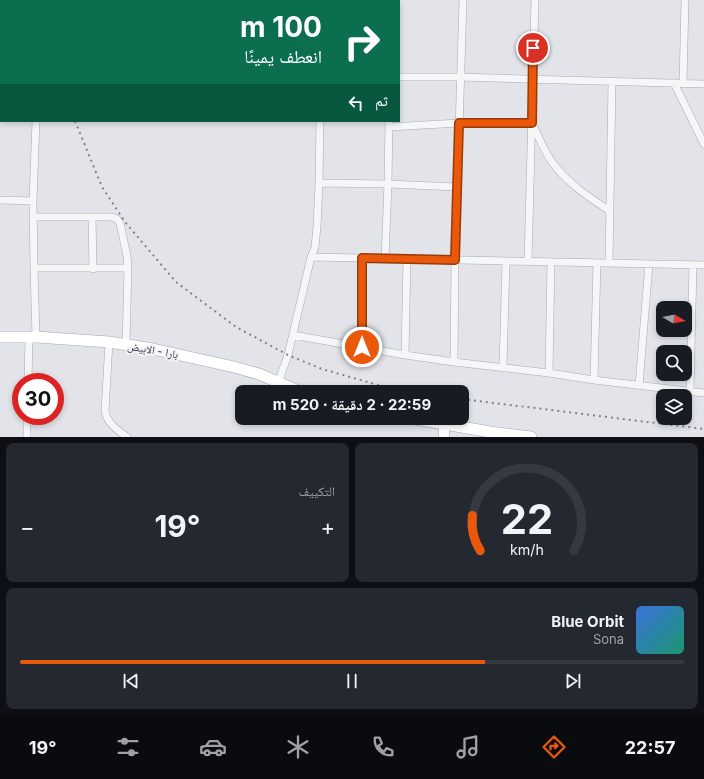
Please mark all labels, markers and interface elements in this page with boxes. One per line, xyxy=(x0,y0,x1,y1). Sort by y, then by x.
text: 100 m xyxy=(240,10,322,44)
icon: right xyxy=(336,16,388,68)
pin xyxy=(516,31,550,65)
icon: arrive xyxy=(522,37,544,59)
text: انعطف يمينًا xyxy=(244,46,322,67)
text: ثم xyxy=(375,91,388,110)
icon: left xyxy=(345,92,367,114)
north arrow xyxy=(656,301,692,337)
map controls xyxy=(656,301,692,425)
position arrow xyxy=(341,326,383,368)
street label: بارا - الابيض xyxy=(127,339,179,361)
button: search xyxy=(656,345,692,381)
speed limit sign: 30 xyxy=(12,373,64,425)
button: layers xyxy=(656,389,692,425)
text: 22:59 · 2 دقيقة · 520 m xyxy=(273,395,431,414)
text: التكييف xyxy=(299,483,335,499)
text: 22 xyxy=(500,493,553,543)
text: 19° xyxy=(154,508,201,544)
text: − xyxy=(20,514,35,540)
text: + xyxy=(320,514,335,540)
text: km/h xyxy=(510,540,543,557)
text: Blue Orbit xyxy=(551,612,624,631)
text: Sona xyxy=(593,631,624,647)
icon: previous xyxy=(120,670,142,692)
icon: pause xyxy=(341,670,363,692)
icon: next xyxy=(562,670,584,692)
icon: filters xyxy=(114,733,142,761)
icon: car xyxy=(199,733,227,761)
icon: climate xyxy=(284,733,312,761)
icon: phone xyxy=(369,733,397,761)
icon: music xyxy=(454,733,482,761)
icon: directions xyxy=(540,733,568,761)
text: 19° xyxy=(29,737,56,758)
text: 22:57 xyxy=(625,737,675,758)

